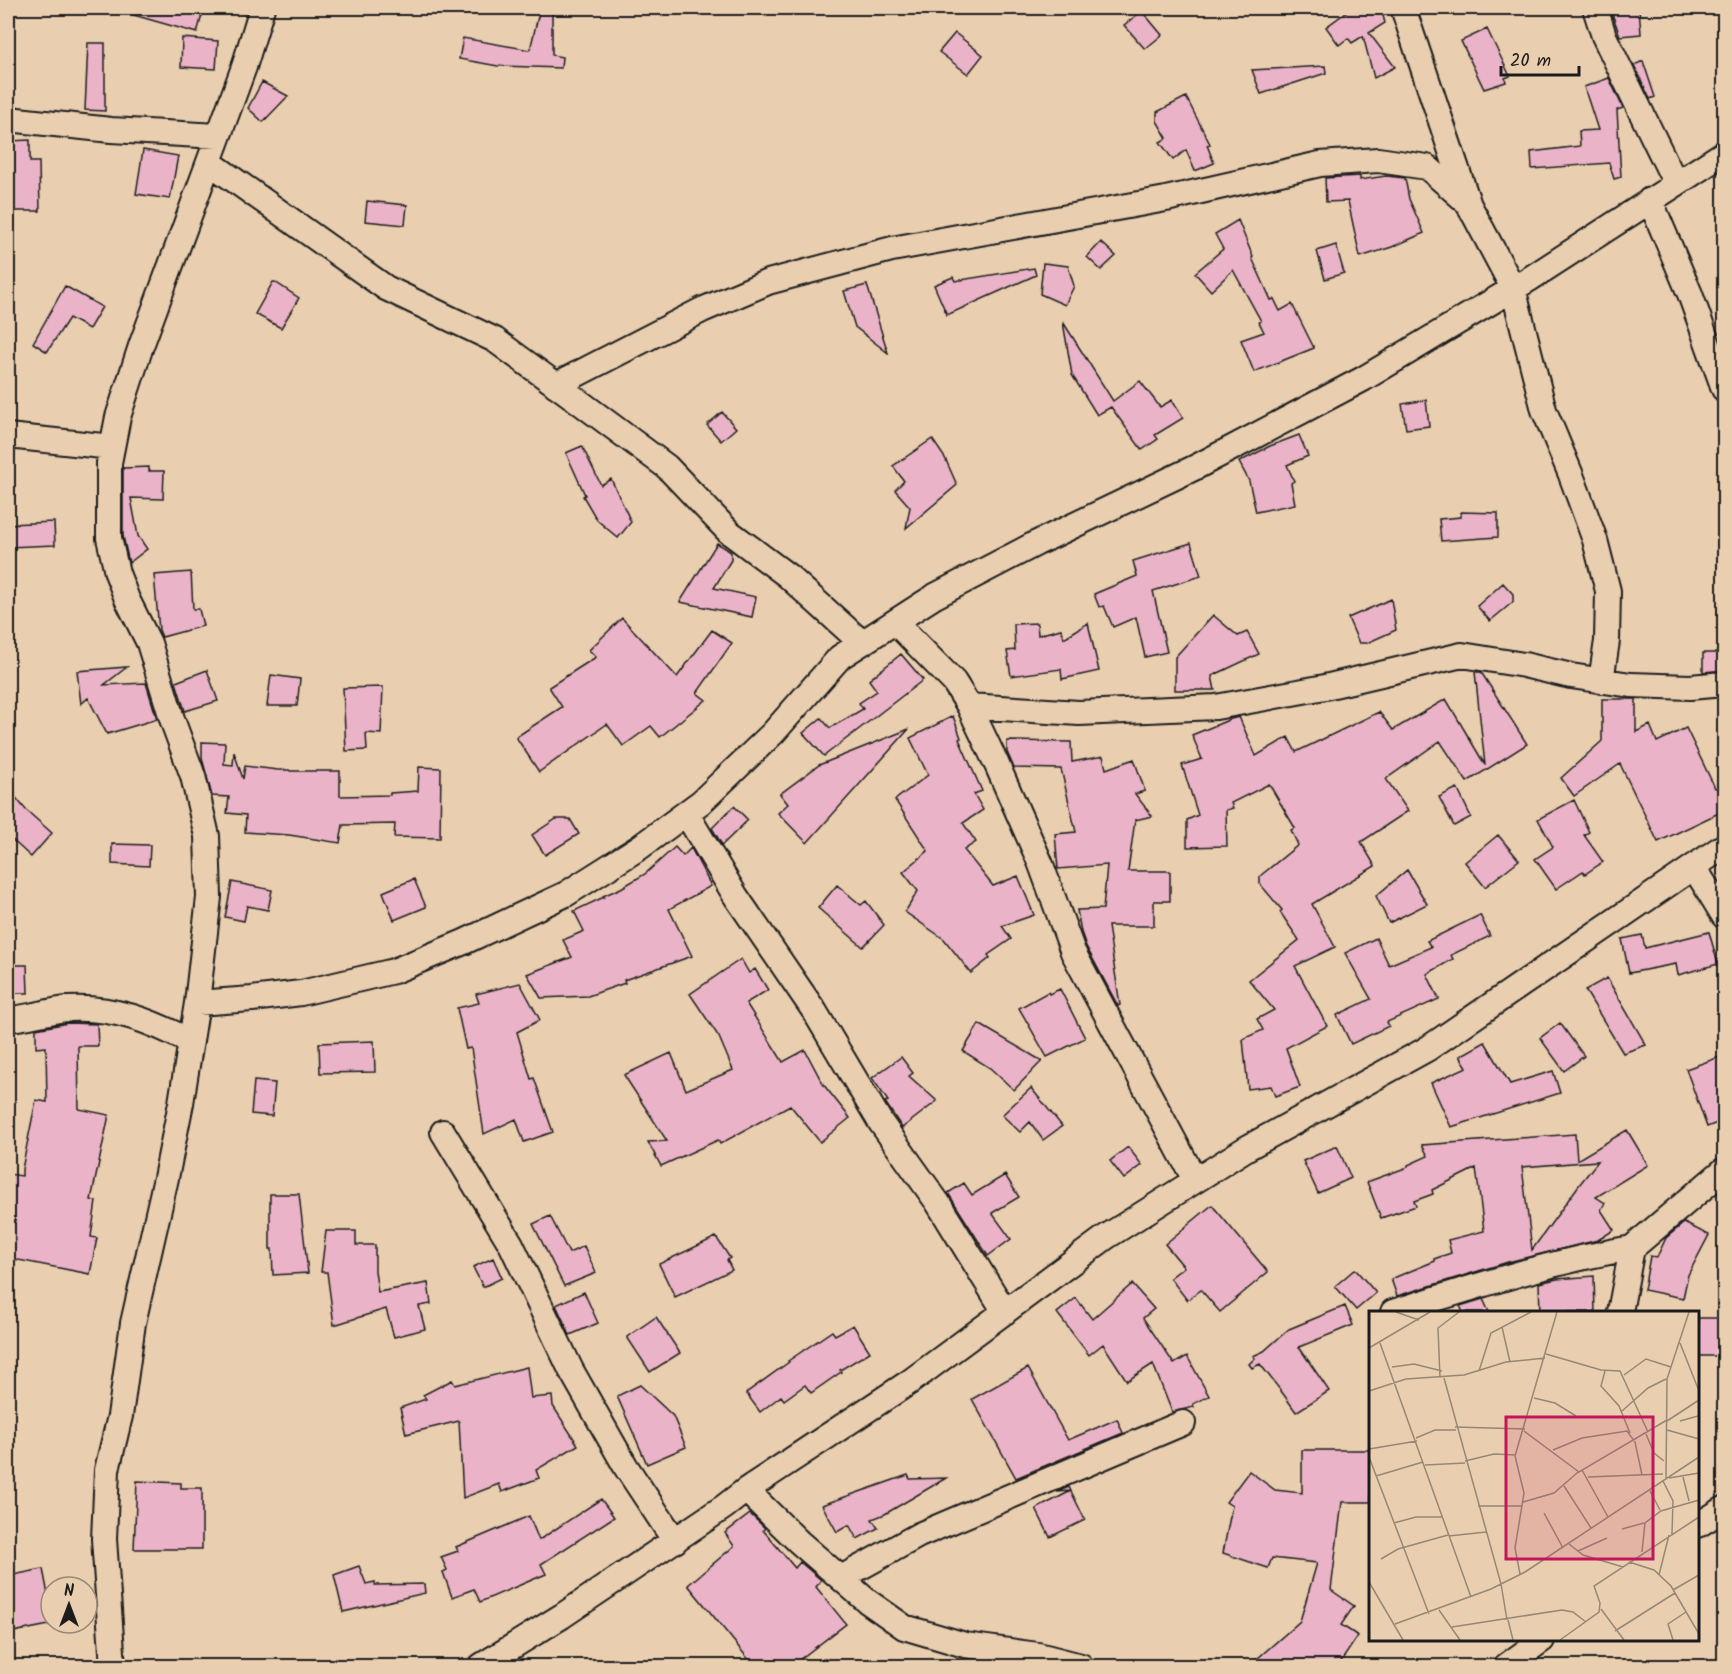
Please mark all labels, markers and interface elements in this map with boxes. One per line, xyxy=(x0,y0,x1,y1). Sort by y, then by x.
scale bar xyxy=(1501,39,1579,77)
text: 20 m xyxy=(1510,47,1551,76)
inset map xyxy=(1369,1311,1699,1641)
north arrow xyxy=(39,1575,99,1635)
text: N xyxy=(64,1579,74,1604)

